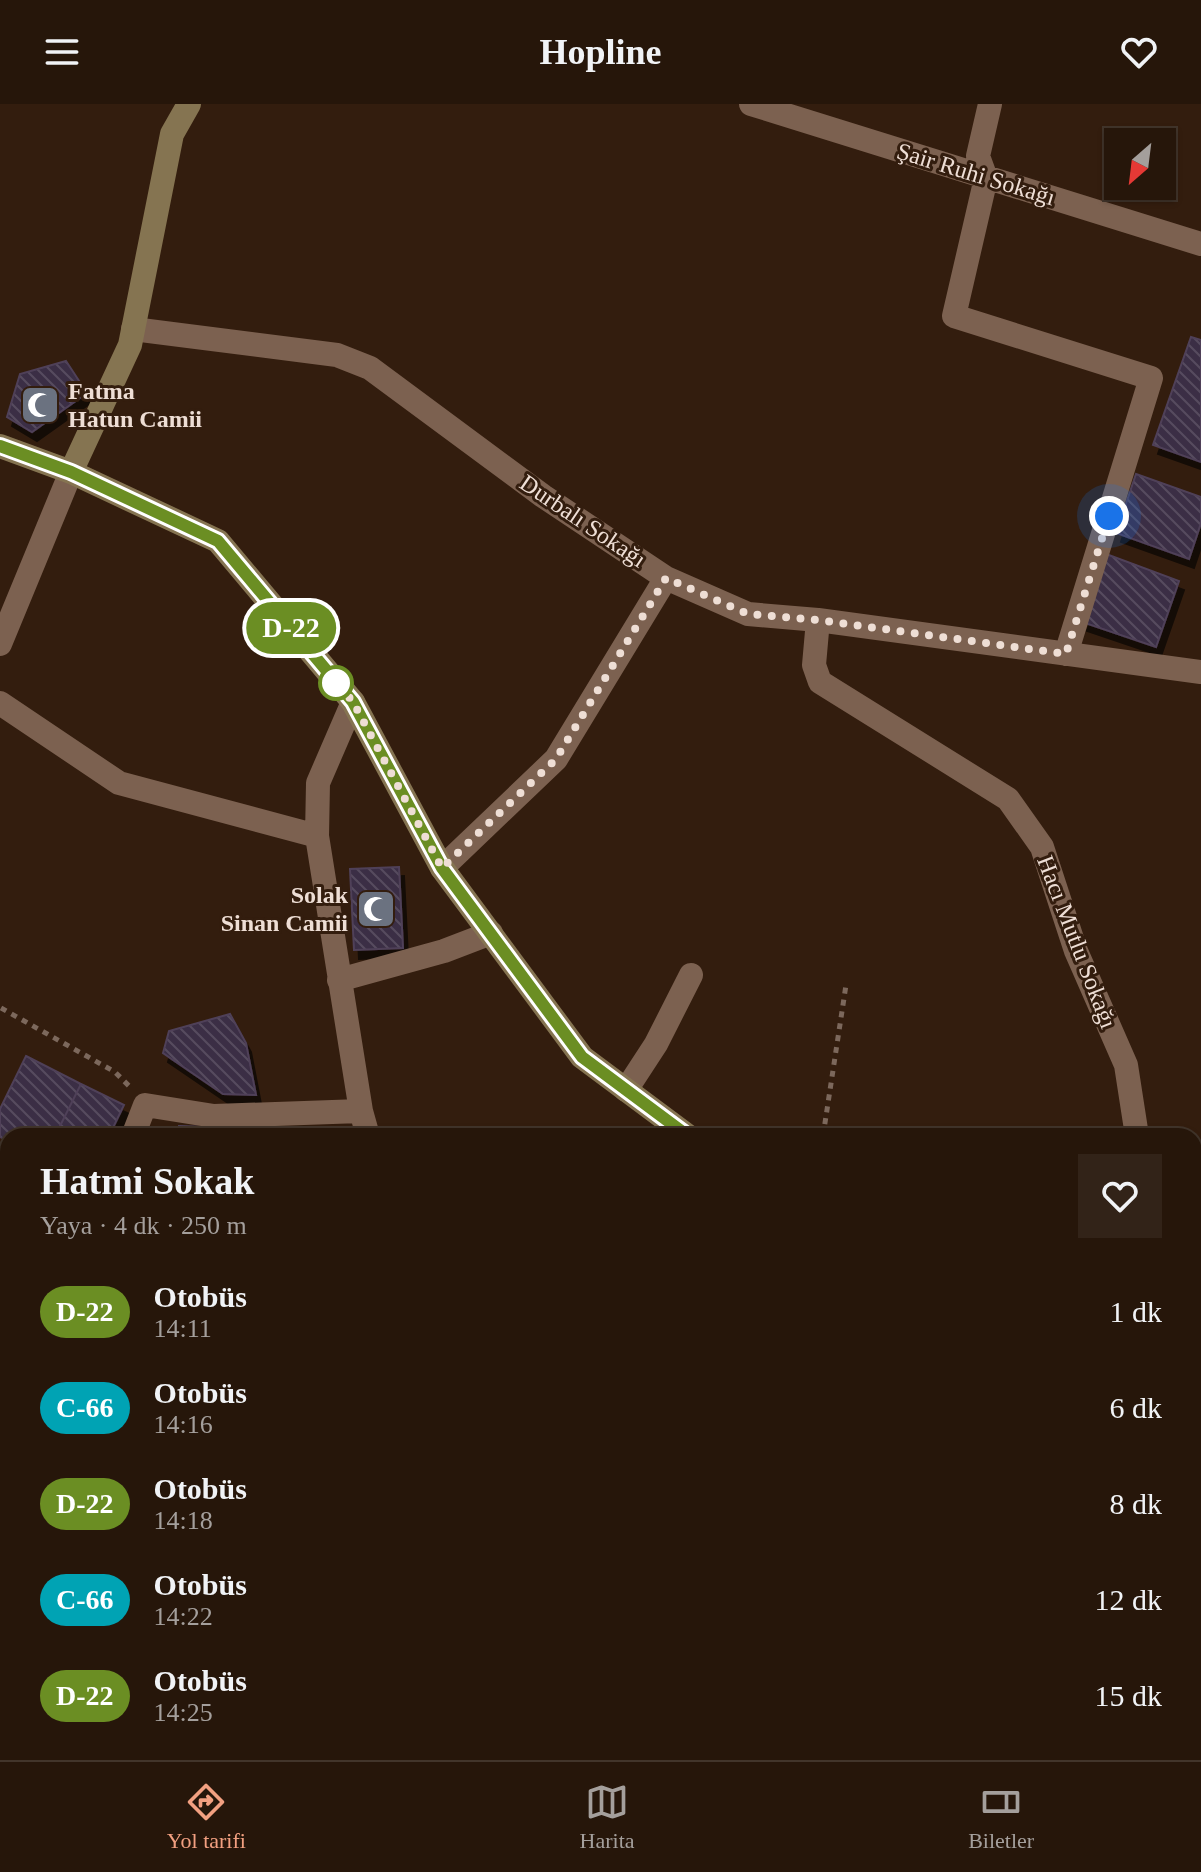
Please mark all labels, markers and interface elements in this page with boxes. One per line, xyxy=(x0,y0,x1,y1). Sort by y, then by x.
icon: menu xyxy=(40,30,84,74)
icon: heart xyxy=(1117,30,1161,74)
text: Hopline xyxy=(539,32,662,72)
north arrow xyxy=(1104,128,1176,200)
map controls xyxy=(1104,128,1176,200)
street label: Şair Ruhi Sokağı xyxy=(894,138,1059,211)
place label: Fatma Hatun Camii xyxy=(68,378,202,432)
mosque icon: Fatma Hatun Camii xyxy=(19,384,61,426)
street label: Durbalı Sokağı xyxy=(515,469,651,573)
your location xyxy=(1089,496,1129,536)
line badge: D-22 xyxy=(235,602,347,654)
text: D-22 xyxy=(262,612,320,643)
unlabelled marker xyxy=(319,666,353,700)
street label: Hacı Mutlu Sokağı xyxy=(1032,852,1122,1032)
place label: Solak Sinan Camii xyxy=(221,882,349,936)
mosque icon: Solak Sinan Camii xyxy=(355,888,397,930)
button: heart xyxy=(1078,1154,1162,1238)
text: Hatmi Sokak xyxy=(40,1160,254,1202)
text: Yaya · 4 dk · 250 m xyxy=(40,1211,247,1240)
text: Otobüs xyxy=(154,1280,247,1313)
text: 1 dk xyxy=(1110,1295,1162,1328)
text: D-22 xyxy=(56,1296,114,1327)
text: 14:11 xyxy=(154,1314,212,1343)
text: Otobüs xyxy=(154,1376,247,1409)
text: 6 dk xyxy=(1110,1391,1162,1424)
text: C-66 xyxy=(56,1392,114,1423)
text: 14:16 xyxy=(154,1410,213,1439)
text: Otobüs xyxy=(154,1472,247,1505)
text: 8 dk xyxy=(1110,1487,1162,1520)
text: D-22 xyxy=(56,1488,114,1519)
text: 14:18 xyxy=(154,1506,213,1535)
text: Otobüs xyxy=(154,1568,247,1601)
text: 12 dk xyxy=(1095,1583,1162,1616)
text: C-66 xyxy=(56,1584,114,1615)
text: 14:22 xyxy=(154,1602,213,1631)
text: Otobüs xyxy=(154,1664,247,1697)
text: 15 dk xyxy=(1095,1679,1162,1712)
text: D-22 xyxy=(56,1680,114,1711)
text: 14:25 xyxy=(154,1698,213,1727)
tab: Yol tarifi xyxy=(167,1780,246,1854)
tab: Harita xyxy=(580,1780,635,1854)
tab: Biletler xyxy=(968,1780,1034,1854)

